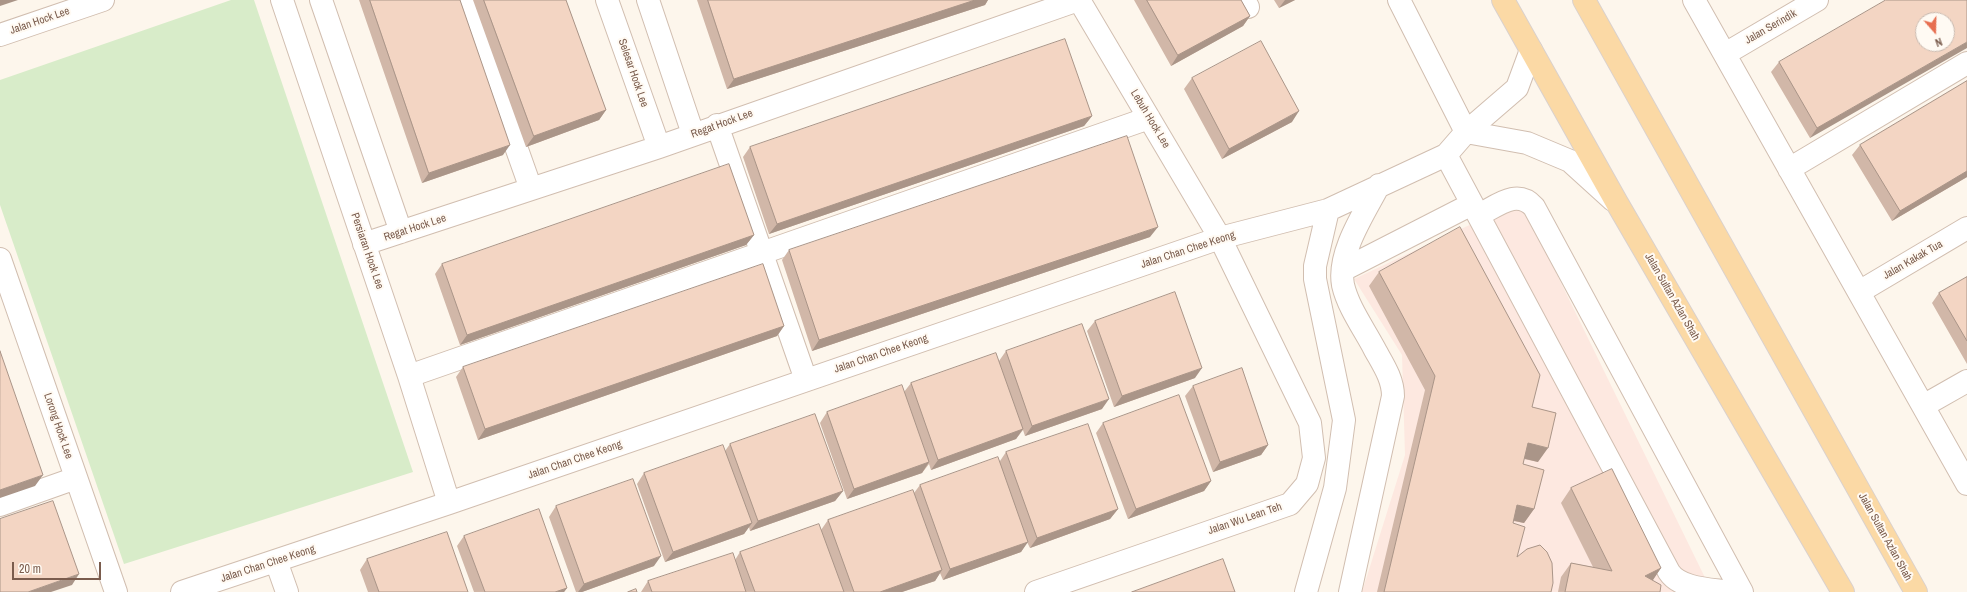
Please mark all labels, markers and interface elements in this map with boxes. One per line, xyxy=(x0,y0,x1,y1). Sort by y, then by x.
street label: Jalan Hock Lee xyxy=(8,5,72,37)
street label: Jalan Serindik xyxy=(1743,7,1799,47)
north arrow xyxy=(1915,12,1955,52)
text: N xyxy=(1933,35,1944,50)
street label: Selesar Hock Lee xyxy=(615,37,651,109)
street label: Lebuh Hock Lee xyxy=(1127,87,1173,151)
street label: Regat Hock Lee xyxy=(689,107,755,141)
street label: Persiaran Hock Lee xyxy=(348,211,386,291)
street label: Regat Hock Lee xyxy=(382,212,448,244)
street label: Jalan Chan Chee Keong xyxy=(1139,229,1237,271)
street label: Jalan Kakak Tua xyxy=(1881,238,1945,282)
street label: Jalan Sultan Azlan Shah xyxy=(1642,251,1702,343)
street label: Jalan Chan Chee Keong xyxy=(832,332,930,376)
street label: Lorong Hock Lee xyxy=(41,391,75,461)
street label: Jalan Chan Chee Keong xyxy=(526,438,624,482)
street label: Jalan Sultan Azlan Shah xyxy=(1855,491,1915,583)
street label: Jalan Wu Lean Teh xyxy=(1206,500,1284,538)
street label: Jalan Chan Chee Keong xyxy=(219,543,317,585)
scale bar xyxy=(14,554,103,580)
text: 20 m xyxy=(19,561,41,577)

